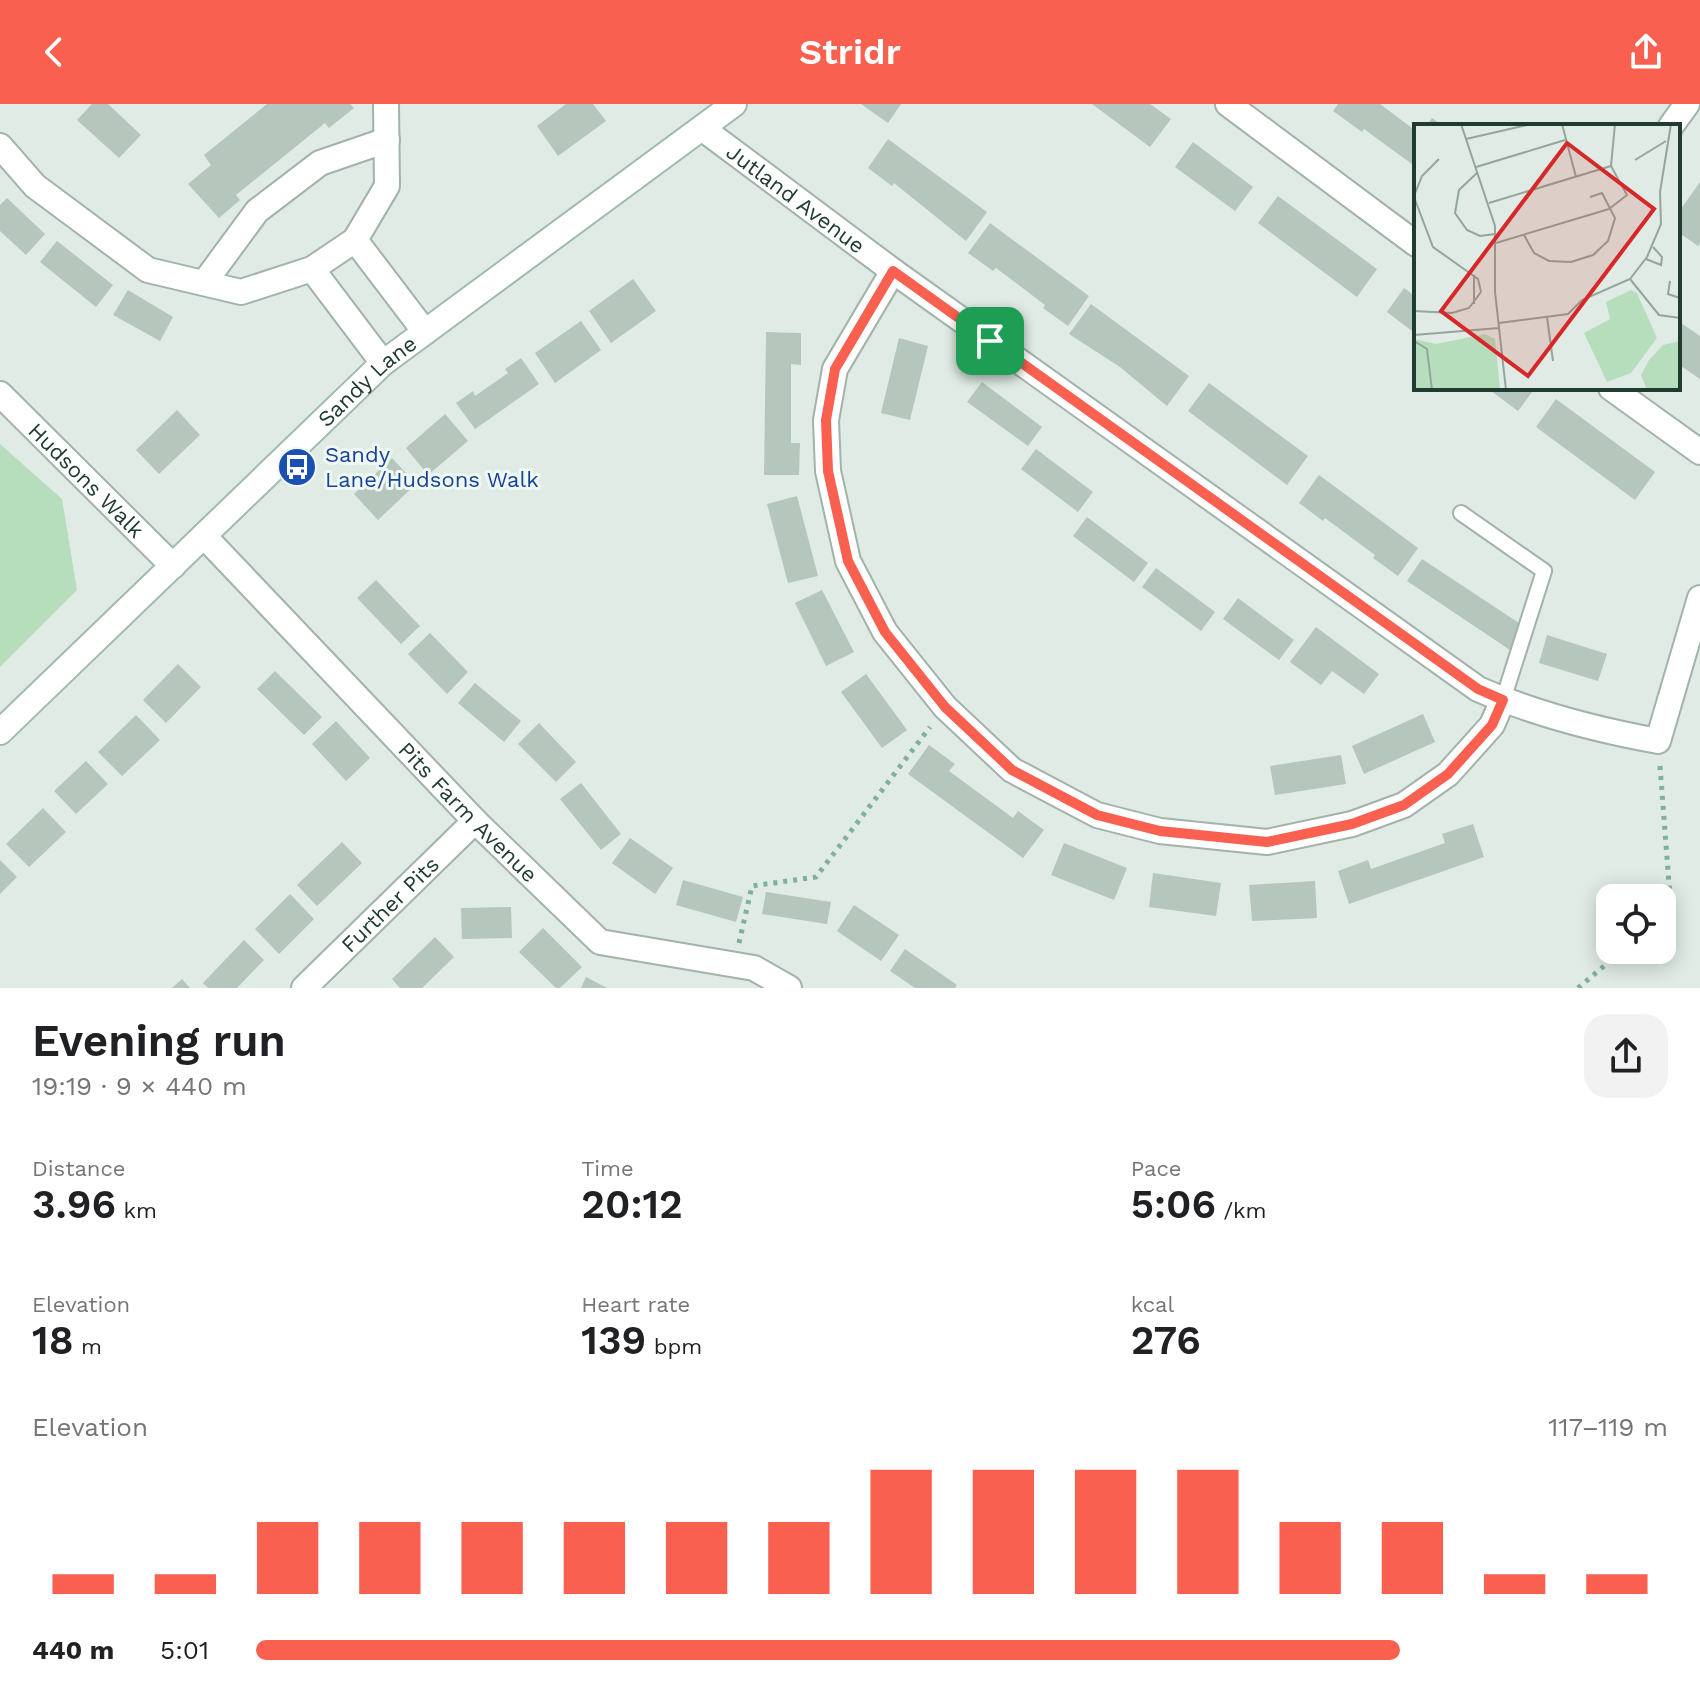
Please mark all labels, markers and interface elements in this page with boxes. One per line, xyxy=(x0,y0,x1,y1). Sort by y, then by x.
icon: back xyxy=(32,30,76,74)
icon: share xyxy=(1624,30,1668,74)
text: Stridr xyxy=(799,31,901,73)
inset map xyxy=(1414,124,1680,390)
street label: Jutland Avenue xyxy=(722,139,870,259)
pin xyxy=(956,307,1024,375)
icon: arrive xyxy=(968,319,1012,363)
street label: Sandy Lane xyxy=(313,331,421,432)
street label: Hudsons Walk xyxy=(23,418,149,543)
place label: Sandy Lane/Hudsons Walk xyxy=(325,442,539,492)
bus stop icon: Sandy Lane/Hudsons Walk xyxy=(276,446,318,488)
street label: Pits Farm Avenue xyxy=(393,737,542,887)
street label: Further Pits xyxy=(336,852,444,957)
map controls xyxy=(1596,884,1676,964)
button: locate xyxy=(1596,884,1676,964)
button: share xyxy=(1584,1014,1668,1098)
text: Evening run xyxy=(32,1015,286,1067)
text: 19:19 · 9 × 440 m xyxy=(32,1071,247,1101)
text: Distance xyxy=(32,1156,126,1181)
text: Time xyxy=(581,1156,634,1181)
text: Pace xyxy=(1131,1156,1182,1181)
text: 3.96 xyxy=(32,1181,116,1228)
text: 20:12 xyxy=(581,1181,683,1228)
text: 5:06 xyxy=(1131,1181,1216,1228)
text: km xyxy=(116,1198,157,1223)
text: /km xyxy=(1216,1198,1266,1223)
text: Elevation xyxy=(32,1292,130,1317)
text: Heart rate xyxy=(581,1292,690,1317)
text: kcal xyxy=(1131,1292,1174,1317)
text: 18 xyxy=(32,1317,74,1364)
text: 139 xyxy=(581,1317,646,1364)
text: 276 xyxy=(1131,1317,1201,1364)
text: m xyxy=(74,1334,102,1359)
text: bpm xyxy=(646,1334,702,1359)
text: Elevation xyxy=(32,1412,148,1442)
text: 117–119 m xyxy=(1548,1412,1668,1442)
text: 440 m xyxy=(32,1635,114,1665)
text: 5:01 xyxy=(160,1635,209,1665)

